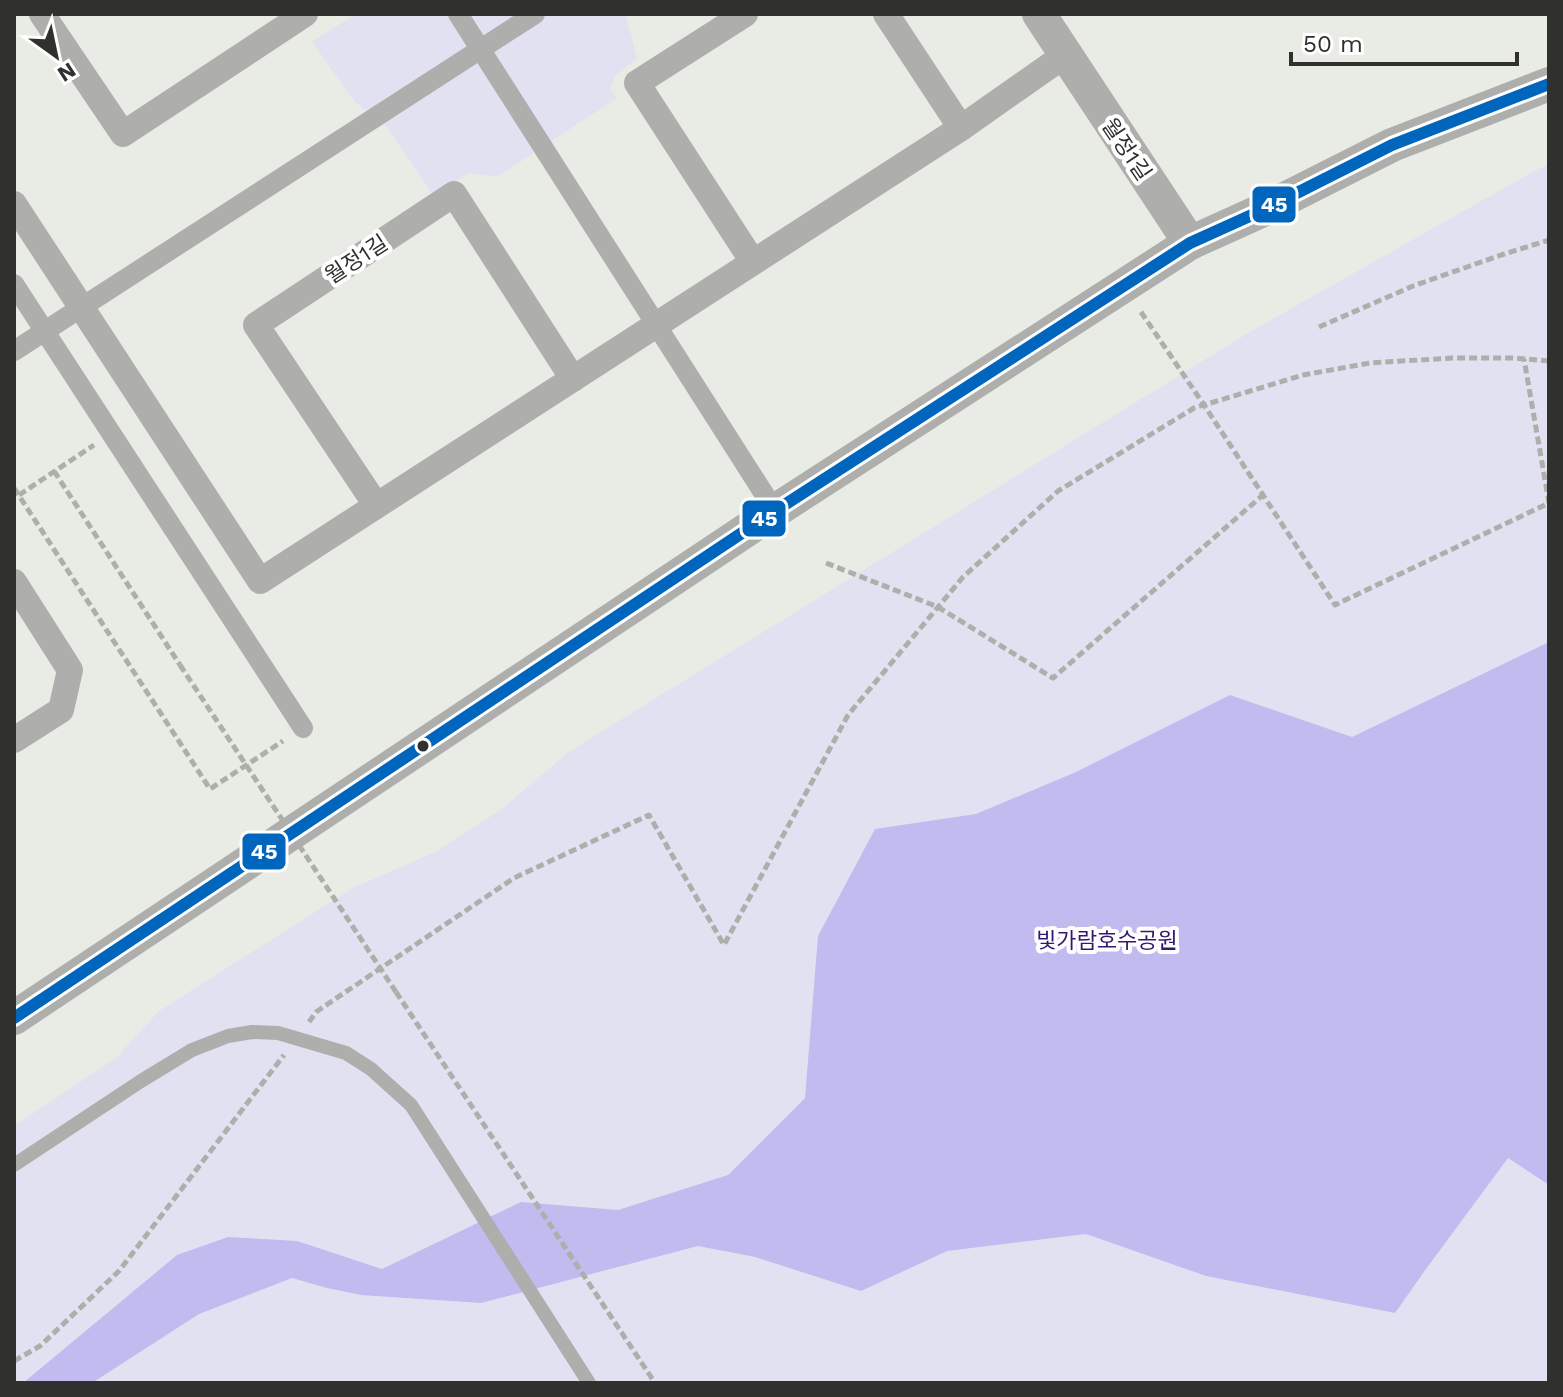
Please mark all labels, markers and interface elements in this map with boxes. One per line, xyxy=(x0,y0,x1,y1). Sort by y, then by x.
north arrow xyxy=(16,16,96,96)
scale bar xyxy=(1291,16,1517,66)
text: 50 m xyxy=(1303,30,1363,58)
text: N xyxy=(53,57,80,87)
street label: 월정1길 xyxy=(1097,114,1156,185)
line badge: 45 xyxy=(1251,185,1297,224)
text: 45 xyxy=(1260,192,1288,217)
street label: 월정1길 xyxy=(320,230,392,289)
line badge: 45 xyxy=(741,499,787,538)
text: 45 xyxy=(750,506,778,531)
unlabelled marker xyxy=(415,738,431,754)
line badge: 45 xyxy=(241,832,287,871)
text: 45 xyxy=(250,839,278,864)
park label: 빛가람호수공원 xyxy=(1036,928,1178,953)

